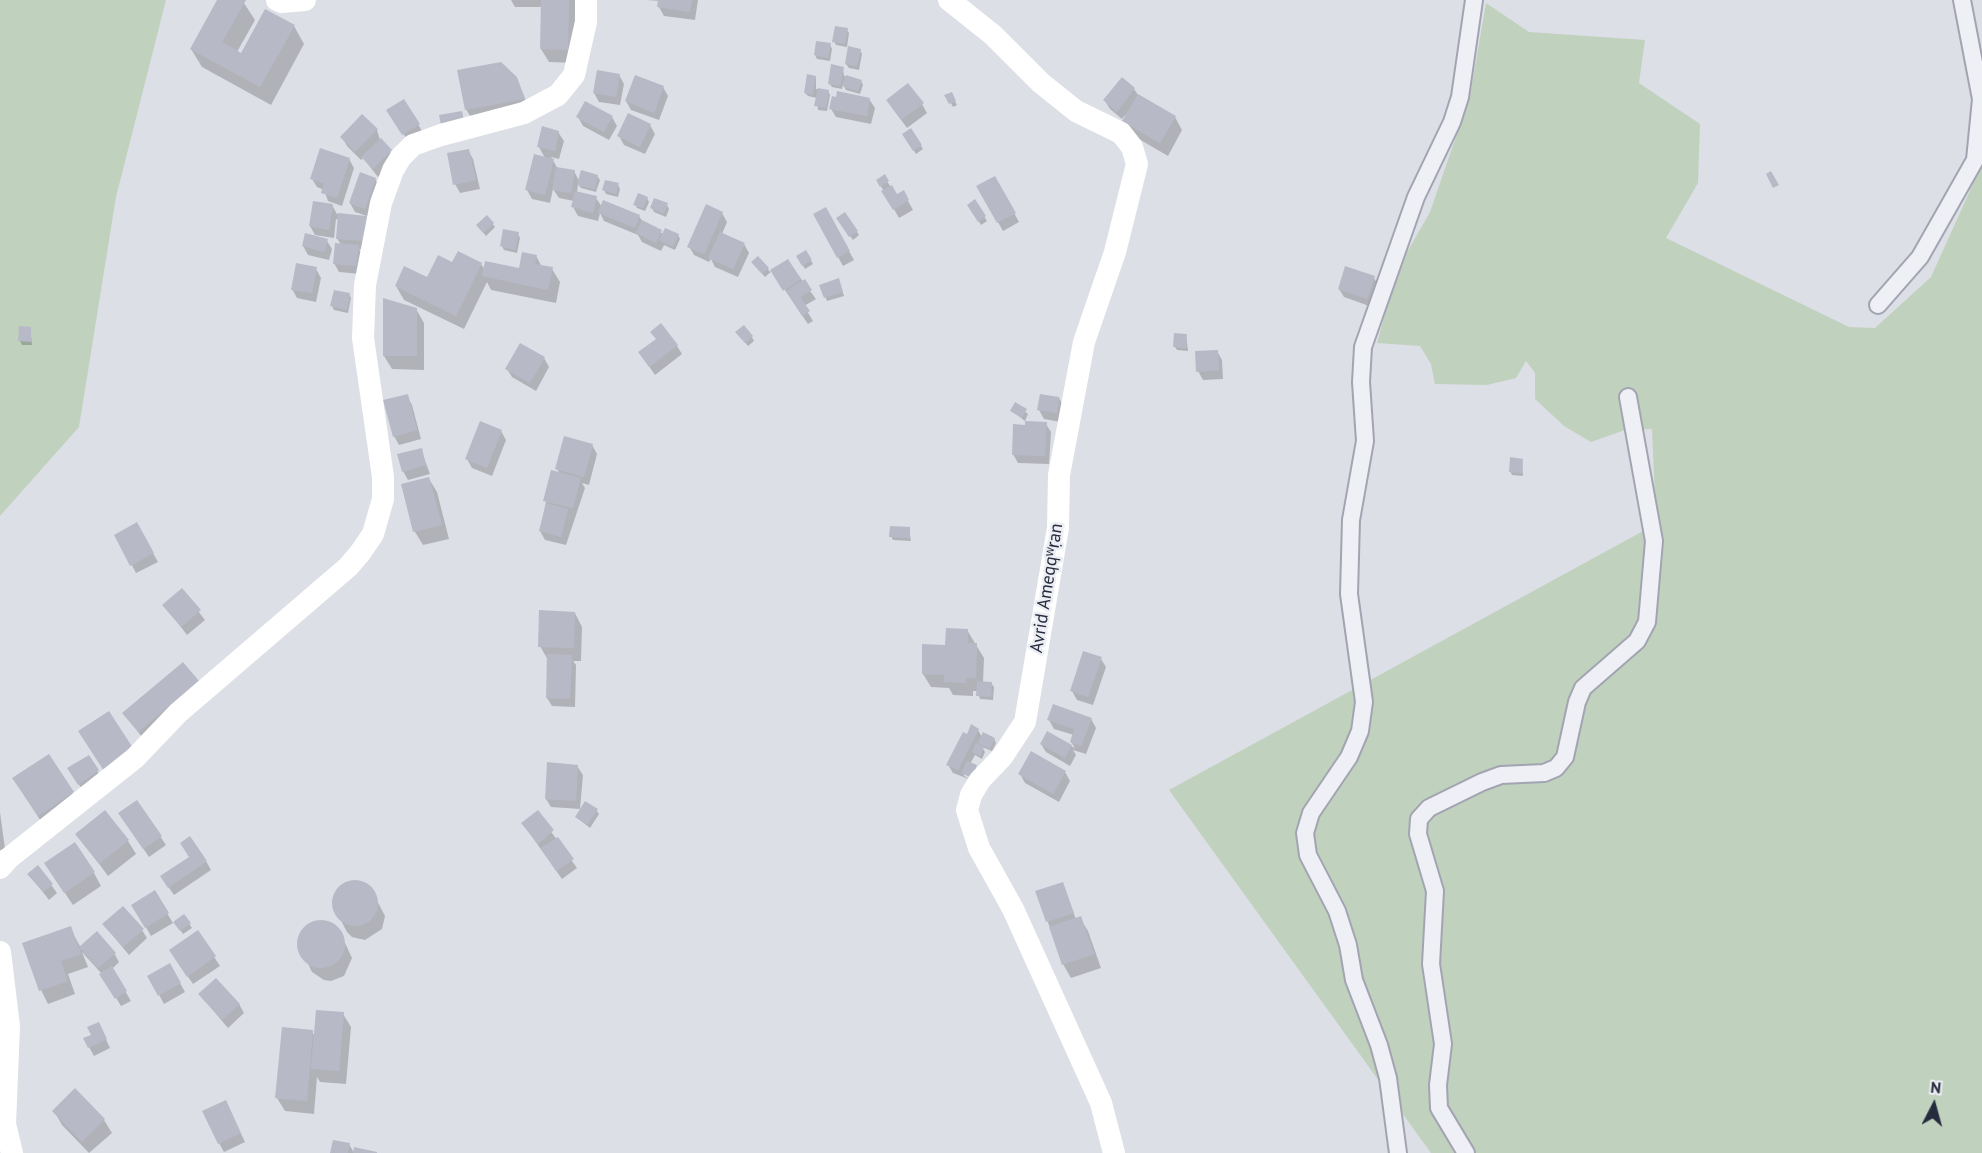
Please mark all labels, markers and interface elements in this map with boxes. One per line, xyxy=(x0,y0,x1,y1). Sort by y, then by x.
street label: Avrid Ameqqʷṛan xyxy=(1026,522,1068,654)
north arrow xyxy=(1904,1075,1964,1135)
text: N xyxy=(1930,1077,1942,1098)

